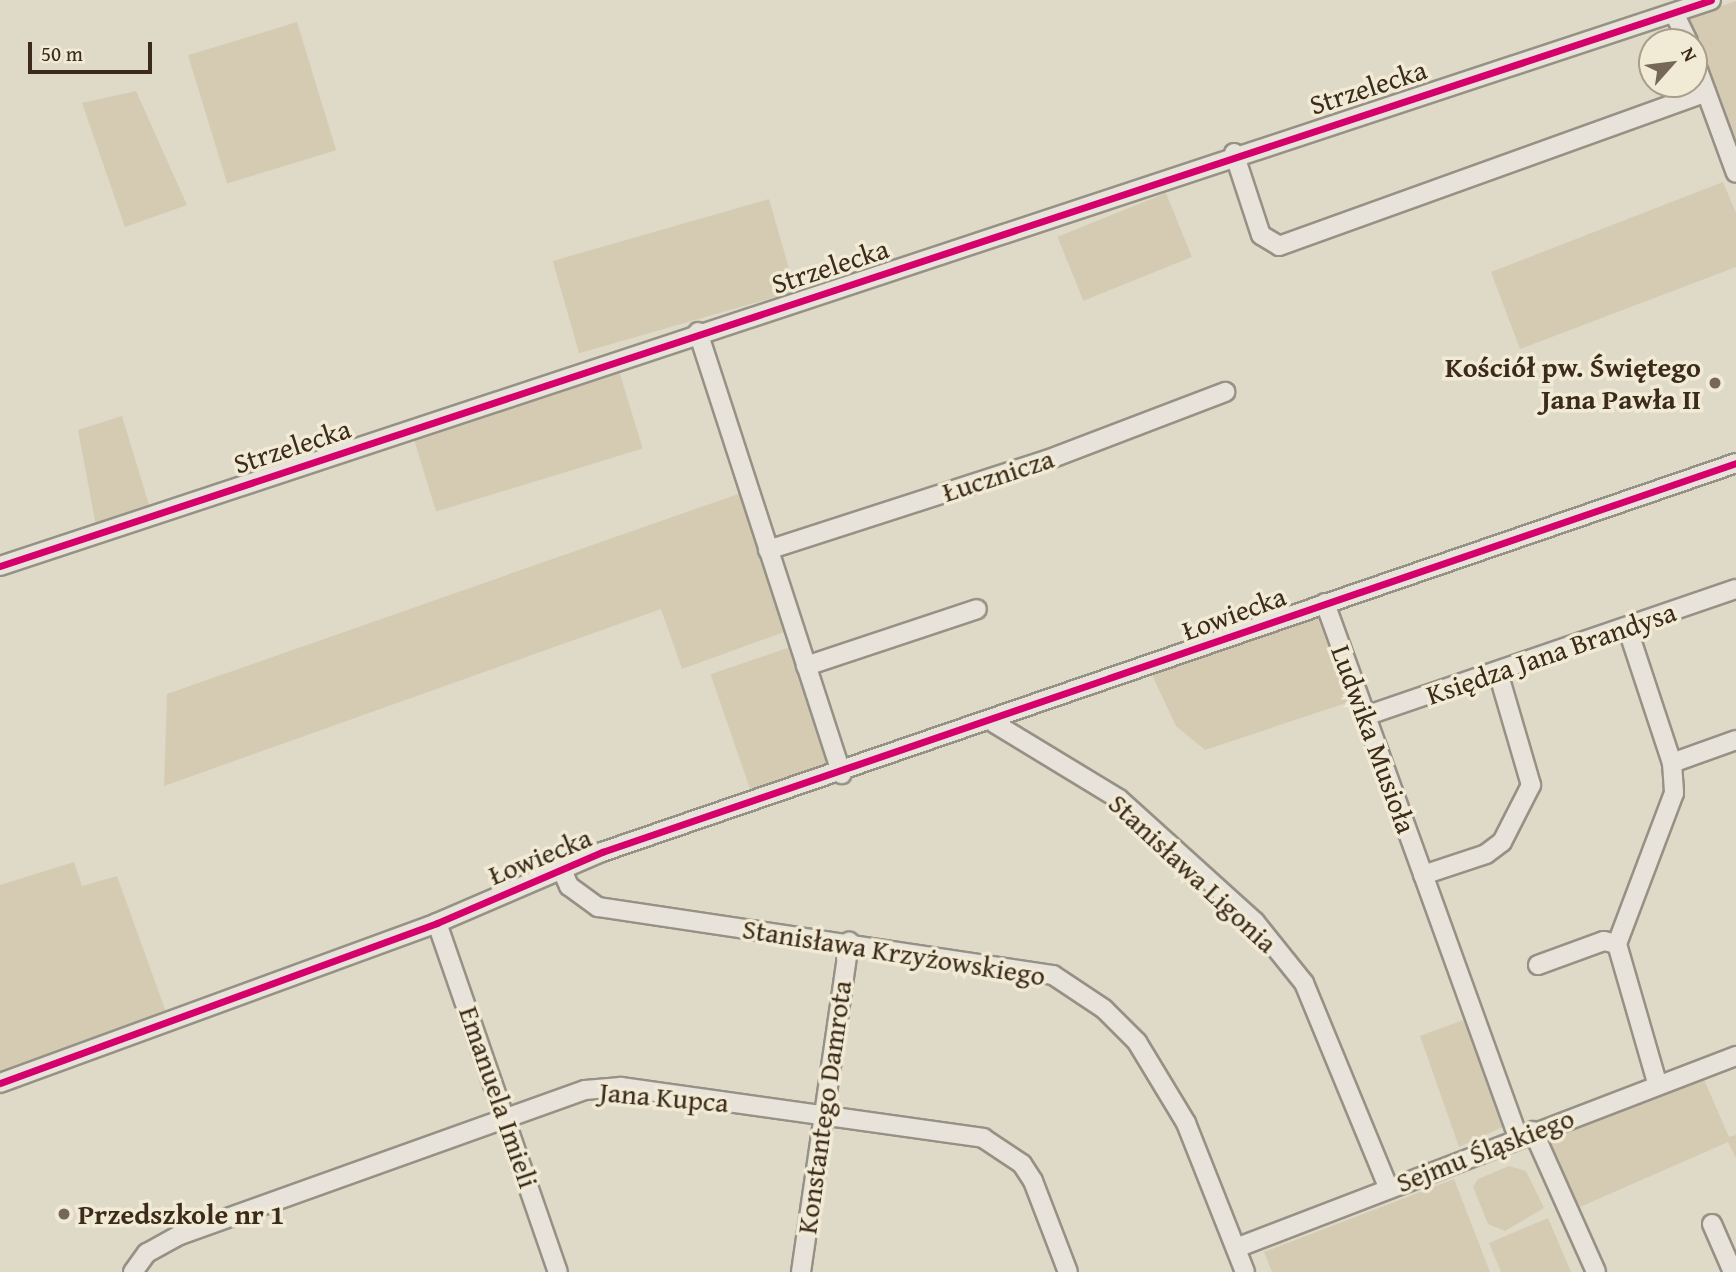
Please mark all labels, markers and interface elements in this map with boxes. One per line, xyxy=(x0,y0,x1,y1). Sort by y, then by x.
scale bar xyxy=(32,28,156,72)
north arrow xyxy=(1638,28,1708,98)
text: 50 m xyxy=(41,38,83,69)
text: N xyxy=(1674,42,1705,66)
street label: Strzelecka xyxy=(1305,52,1431,122)
street label: Strzelecka xyxy=(767,231,893,301)
place label: Kościół pw. Świętego Jana Pawła II xyxy=(1445,350,1701,416)
marker: Kościół pw. Świętego Jana Pawła II xyxy=(1707,375,1723,391)
street label: Strzelecka xyxy=(229,411,355,481)
street label: Łucznicza xyxy=(938,441,1058,509)
street label: Łowiecka xyxy=(1178,579,1290,647)
street label: Księdza Jana Brandysa xyxy=(1422,595,1680,711)
street label: Ludwika Musioła xyxy=(1324,640,1424,838)
street label: Stanisława Ligonia xyxy=(1102,786,1284,960)
street label: Łowiecka xyxy=(484,820,596,892)
street label: Stanisława Krzyżowskiego xyxy=(740,911,1048,993)
street label: Konstantego Damrota xyxy=(790,978,858,1236)
street label: Emanuela Imieli xyxy=(452,1002,546,1192)
street label: Jana Kupca xyxy=(598,1075,730,1119)
street label: Sejmu Śląskiego xyxy=(1391,1101,1579,1199)
place label: Przedszkole nr 1 xyxy=(78,1197,285,1231)
marker: Przedszkole nr 1 xyxy=(56,1206,72,1222)

